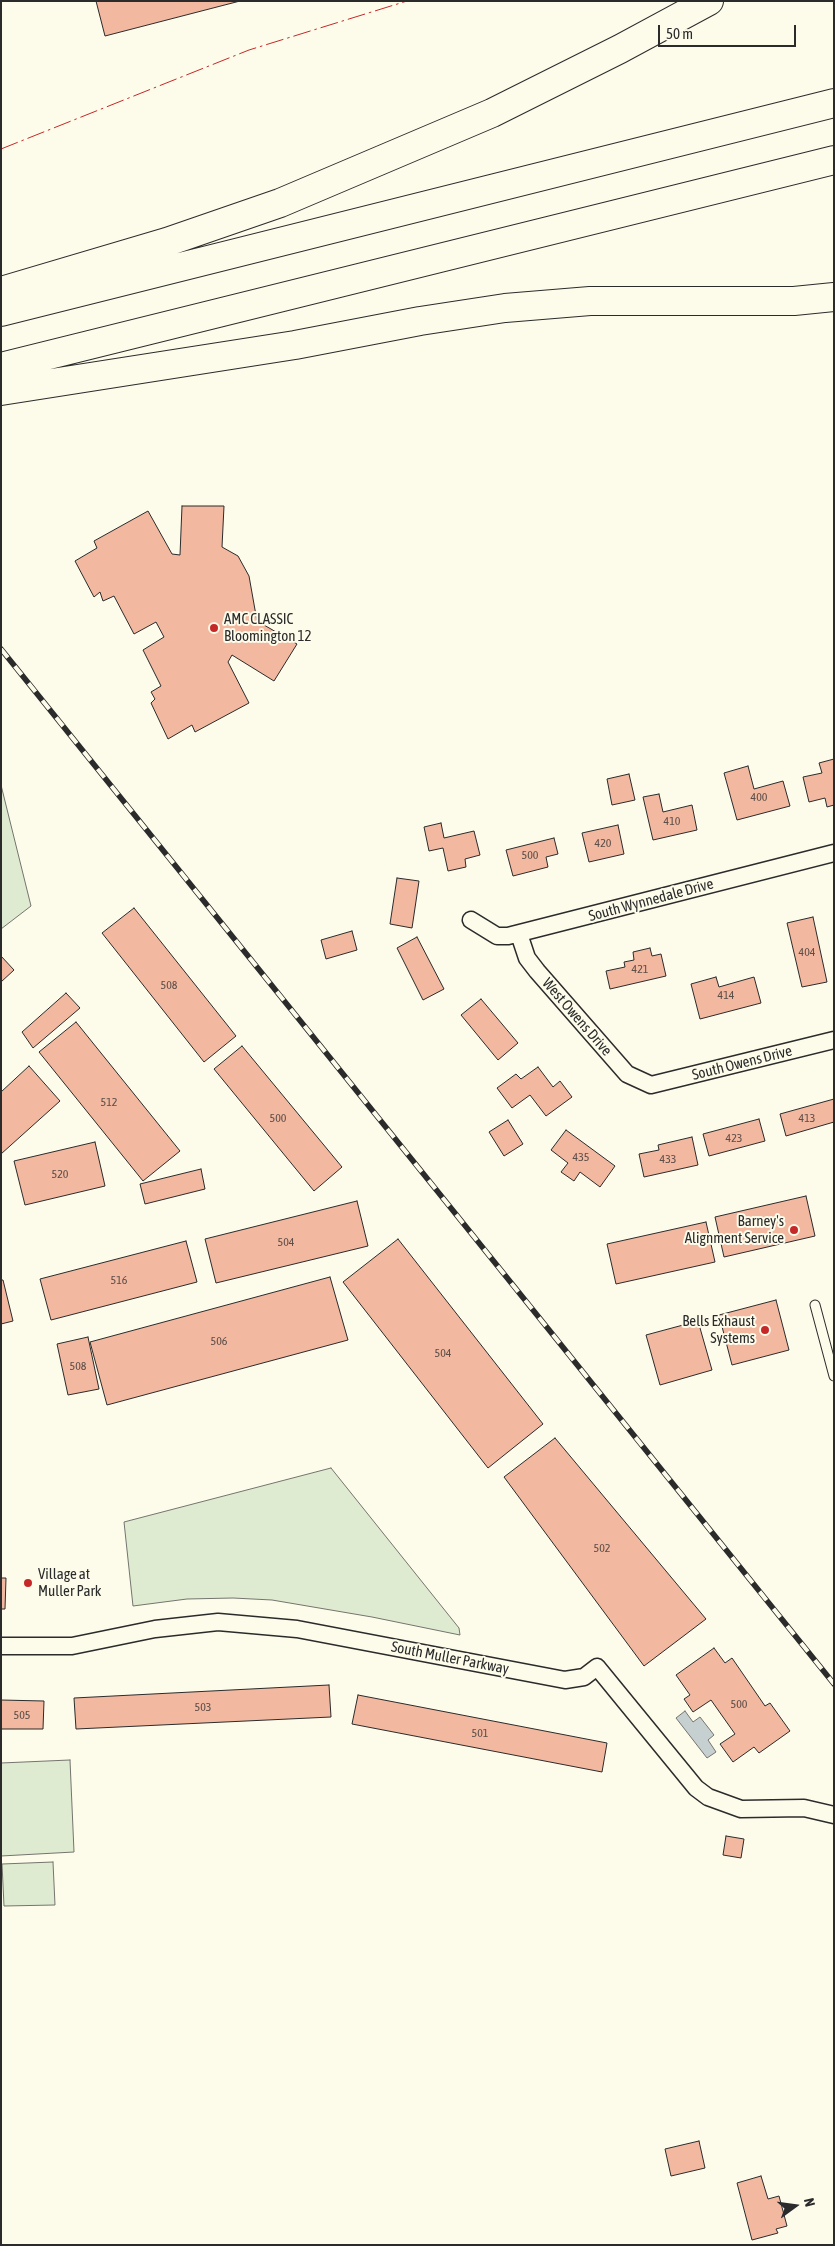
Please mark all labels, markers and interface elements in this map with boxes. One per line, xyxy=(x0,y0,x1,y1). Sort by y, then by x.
scale bar xyxy=(660,15,798,47)
text: 50 m xyxy=(666,25,693,42)
place label: AMC CLASSIC Bloomington 12 xyxy=(224,610,312,645)
marker: AMC CLASSIC Bloomington 12 xyxy=(208,622,220,634)
house number: 400 xyxy=(751,790,767,804)
house number: 410 xyxy=(664,814,680,828)
house number: 420 xyxy=(595,836,611,850)
house number: 500 xyxy=(522,848,538,862)
street label: South Wynnedale Drive xyxy=(587,875,715,925)
house number: 404 xyxy=(799,945,815,959)
house number: 421 xyxy=(632,962,648,976)
street label: West Owens Drive xyxy=(538,974,616,1060)
house number: 508 xyxy=(161,978,177,992)
house number: 414 xyxy=(718,988,734,1002)
street label: South Owens Drive xyxy=(690,1042,794,1084)
house number: 512 xyxy=(101,1095,117,1109)
house number: 500 xyxy=(270,1111,286,1125)
house number: 413 xyxy=(799,1111,815,1125)
house number: 423 xyxy=(726,1131,742,1145)
house number: 435 xyxy=(573,1150,589,1164)
house number: 433 xyxy=(660,1152,676,1166)
house number: 520 xyxy=(52,1167,68,1181)
place label: Barney's Alignment Service xyxy=(685,1212,784,1247)
marker: Barney's Alignment Service xyxy=(788,1224,800,1236)
house number: 504 xyxy=(278,1235,294,1249)
house number: 516 xyxy=(111,1273,127,1287)
place label: Bells Exhaust Systems xyxy=(682,1312,755,1347)
marker: Bells Exhaust Systems xyxy=(759,1324,771,1336)
house number: 506 xyxy=(211,1334,227,1348)
house number: 504 xyxy=(435,1346,451,1360)
house number: 508 xyxy=(70,1359,86,1373)
house number: 502 xyxy=(594,1541,610,1555)
place label: Village at Muller Park xyxy=(38,1565,101,1600)
marker: Village at Muller Park xyxy=(22,1577,34,1589)
street label: South Muller Parkway xyxy=(390,1638,510,1678)
house number: 500 xyxy=(731,1697,747,1711)
house number: 503 xyxy=(195,1700,211,1714)
house number: 505 xyxy=(14,1708,30,1722)
house number: 501 xyxy=(472,1726,488,1740)
north arrow xyxy=(770,2181,820,2231)
text: N xyxy=(801,2196,818,2208)

